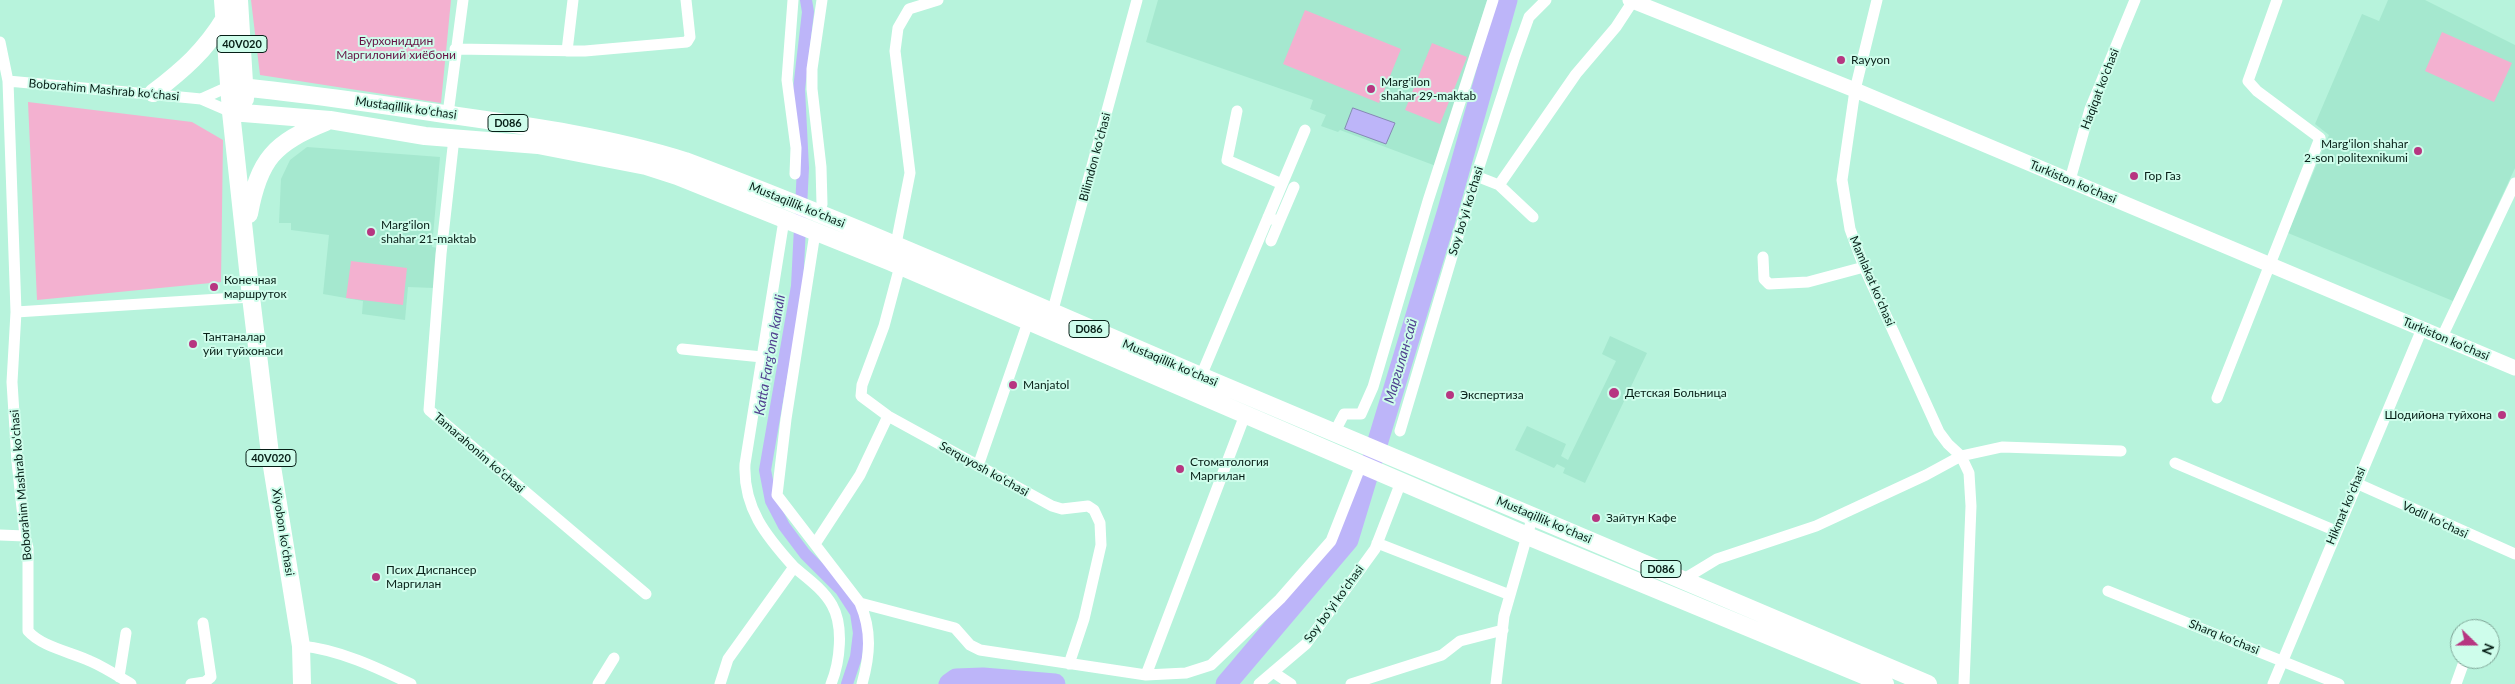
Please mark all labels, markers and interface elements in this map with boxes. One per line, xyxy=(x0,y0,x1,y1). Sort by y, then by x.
park label: Бурхониддин Маргилоний хиёбони xyxy=(336,34,456,62)
road number: 40V020 xyxy=(217,36,267,52)
street label: Haqiqat ko'chasi xyxy=(2078,47,2122,131)
place label: Rayyon xyxy=(1851,53,1890,67)
marker: Rayyon xyxy=(1835,54,1847,66)
place label: Marg'ilon shahar 29-maktab xyxy=(1381,75,1476,103)
street label: Boborahim Mashrab koʻchasi xyxy=(28,76,180,104)
marker: Marg'ilon shahar 29-maktab xyxy=(1365,83,1377,95)
street label: Mustaqillik koʻchasi xyxy=(354,94,458,122)
street label: Bilimdon koʻchasi xyxy=(1076,111,1114,203)
road number: D086 xyxy=(488,115,528,132)
place label: Margʻilon shahar 2-son politexnikumi xyxy=(2304,137,2408,165)
marker: Margʻilon shahar 2-son politexnikumi xyxy=(2412,145,2424,157)
street label: Turkiston ko’chasi xyxy=(2027,157,2119,207)
street label: Soy boʻyi koʻchasi xyxy=(1446,165,1486,257)
place label: Гор Газ xyxy=(2144,169,2181,183)
marker: Гор Газ xyxy=(2128,170,2140,182)
street label: Mustaqillik koʻchasi xyxy=(747,179,847,231)
place label: Marg'ilon shahar 21-maktab xyxy=(381,218,476,246)
marker: Marg'ilon shahar 21-maktab xyxy=(365,226,377,238)
street label: Mamlakat koʻchasi xyxy=(1847,234,1897,328)
place label: Конечная маршруток xyxy=(224,273,287,301)
marker: Конечная маршруток xyxy=(208,281,220,293)
water label: Katta Farg'ona kanali xyxy=(751,293,789,417)
street label: Turkiston ko’chasi xyxy=(2400,314,2492,364)
water label: Маргилан-сай xyxy=(1381,317,1421,405)
road number: D086 xyxy=(1069,320,1109,338)
place label: Тантаналар уйи туйхонаси xyxy=(203,330,283,358)
street label: Mustaqillik koʻchasi xyxy=(1120,336,1220,390)
marker: Тантаналар уйи туйхонаси xyxy=(187,338,199,350)
place label: Manjatol xyxy=(1023,378,1069,392)
marker: Manjatol xyxy=(1007,379,1019,391)
marker: Детская Больница xyxy=(1607,386,1621,400)
place label: Детская Больница xyxy=(1625,386,1727,400)
place label: Экспертиза xyxy=(1460,388,1524,402)
marker: Экспертиза xyxy=(1444,389,1456,401)
place label: Шодийона туйхона xyxy=(2384,408,2492,422)
street label: Boborahim Mashrab koʻchasi xyxy=(7,409,35,561)
marker: Шодийона туйхона xyxy=(2496,409,2508,421)
street label: Tamarahonim koʻchasi xyxy=(431,410,527,496)
street label: Serquyosh koʻchasi xyxy=(937,439,1031,499)
road number: 40V020 xyxy=(246,449,296,466)
place label: Стоматология Маргилан xyxy=(1190,455,1269,483)
marker: Стоматология Маргилан xyxy=(1174,463,1186,475)
street label: Hikmat koʻchasi xyxy=(2323,465,2369,547)
street label: Xiyobon koʻchasi xyxy=(269,487,297,577)
street label: Mustaqillik koʻchasi xyxy=(1494,493,1594,547)
street label: Vodil koʻchasi xyxy=(2400,498,2470,542)
place label: Зайтун Кафе xyxy=(1606,511,1676,525)
marker: Зайтун Кафе xyxy=(1590,512,1602,524)
road number: D086 xyxy=(1641,560,1681,578)
place label: Псих Диспансер Маргилан xyxy=(386,563,476,591)
street label: Soy boʻyi koʻchasi xyxy=(1301,563,1367,645)
marker: Псих Диспансер Маргилан xyxy=(370,571,382,583)
street label: Sharq koʻchasi xyxy=(2187,616,2261,658)
north arrow xyxy=(2450,619,2500,669)
text: N xyxy=(2479,641,2498,658)

